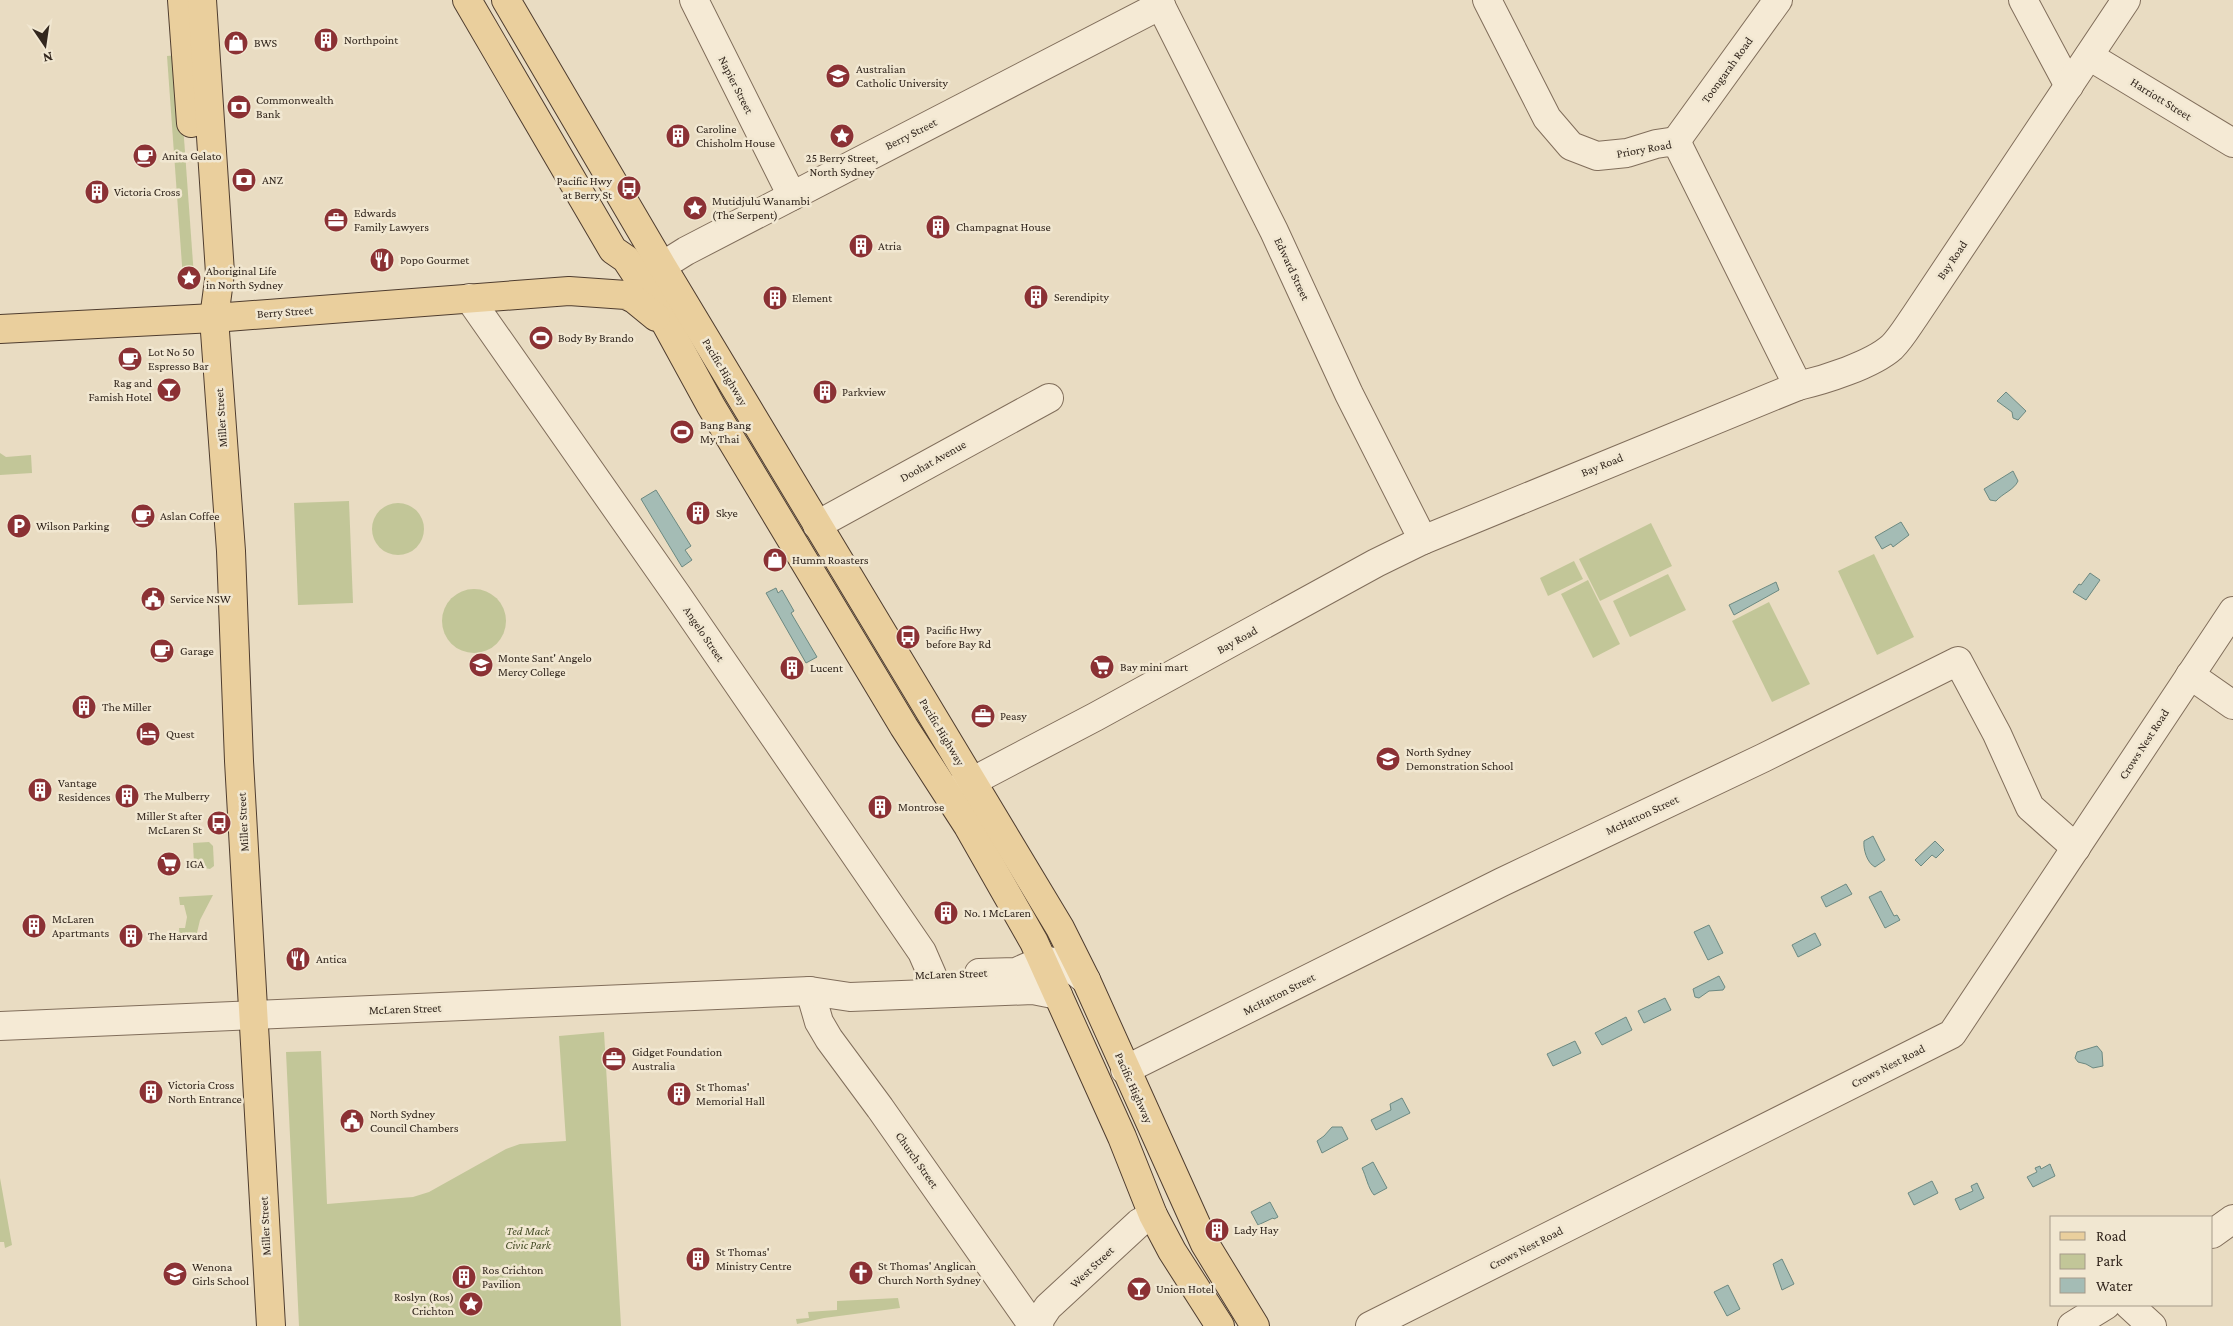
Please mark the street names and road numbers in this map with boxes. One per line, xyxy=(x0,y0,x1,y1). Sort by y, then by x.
street label: Toongarah Road xyxy=(1698,34,1756,106)
street label: Napier Street xyxy=(716,54,757,117)
street label: Harriott Street xyxy=(2128,75,2195,124)
street label: Berry Street xyxy=(883,115,940,153)
street label: Priory Road xyxy=(1615,137,1673,161)
street label: Edward Street xyxy=(1271,235,1313,304)
street label: Bay Road xyxy=(1934,237,1971,282)
street label: Berry Street xyxy=(256,303,315,321)
street label: Pacific Highway xyxy=(699,336,751,409)
street label: Miller Street xyxy=(212,387,230,448)
street label: Doohat Avenue xyxy=(897,437,969,485)
street label: Bay Road xyxy=(1579,450,1626,480)
street label: Angelo Street xyxy=(680,604,728,665)
street label: Bay Road xyxy=(1214,623,1260,657)
street label: Pacific Highway xyxy=(916,696,968,769)
street label: Crows Nest Road xyxy=(2116,706,2172,782)
street label: Miller Street xyxy=(234,791,252,852)
street label: McHatton Street xyxy=(1603,792,1682,838)
street label: McLaren Street xyxy=(914,966,989,982)
street label: McHatton Street xyxy=(1241,969,1318,1018)
street label: McLaren Street xyxy=(368,1001,443,1017)
street label: Crows Nest Road xyxy=(1849,1041,1928,1091)
street label: Pacific Highway xyxy=(1112,1050,1156,1126)
street label: Church Street xyxy=(892,1129,942,1192)
street label: Miller Street xyxy=(256,1195,274,1256)
street label: Crows Nest Road xyxy=(1487,1223,1566,1273)
street label: West Street xyxy=(1067,1242,1118,1291)

